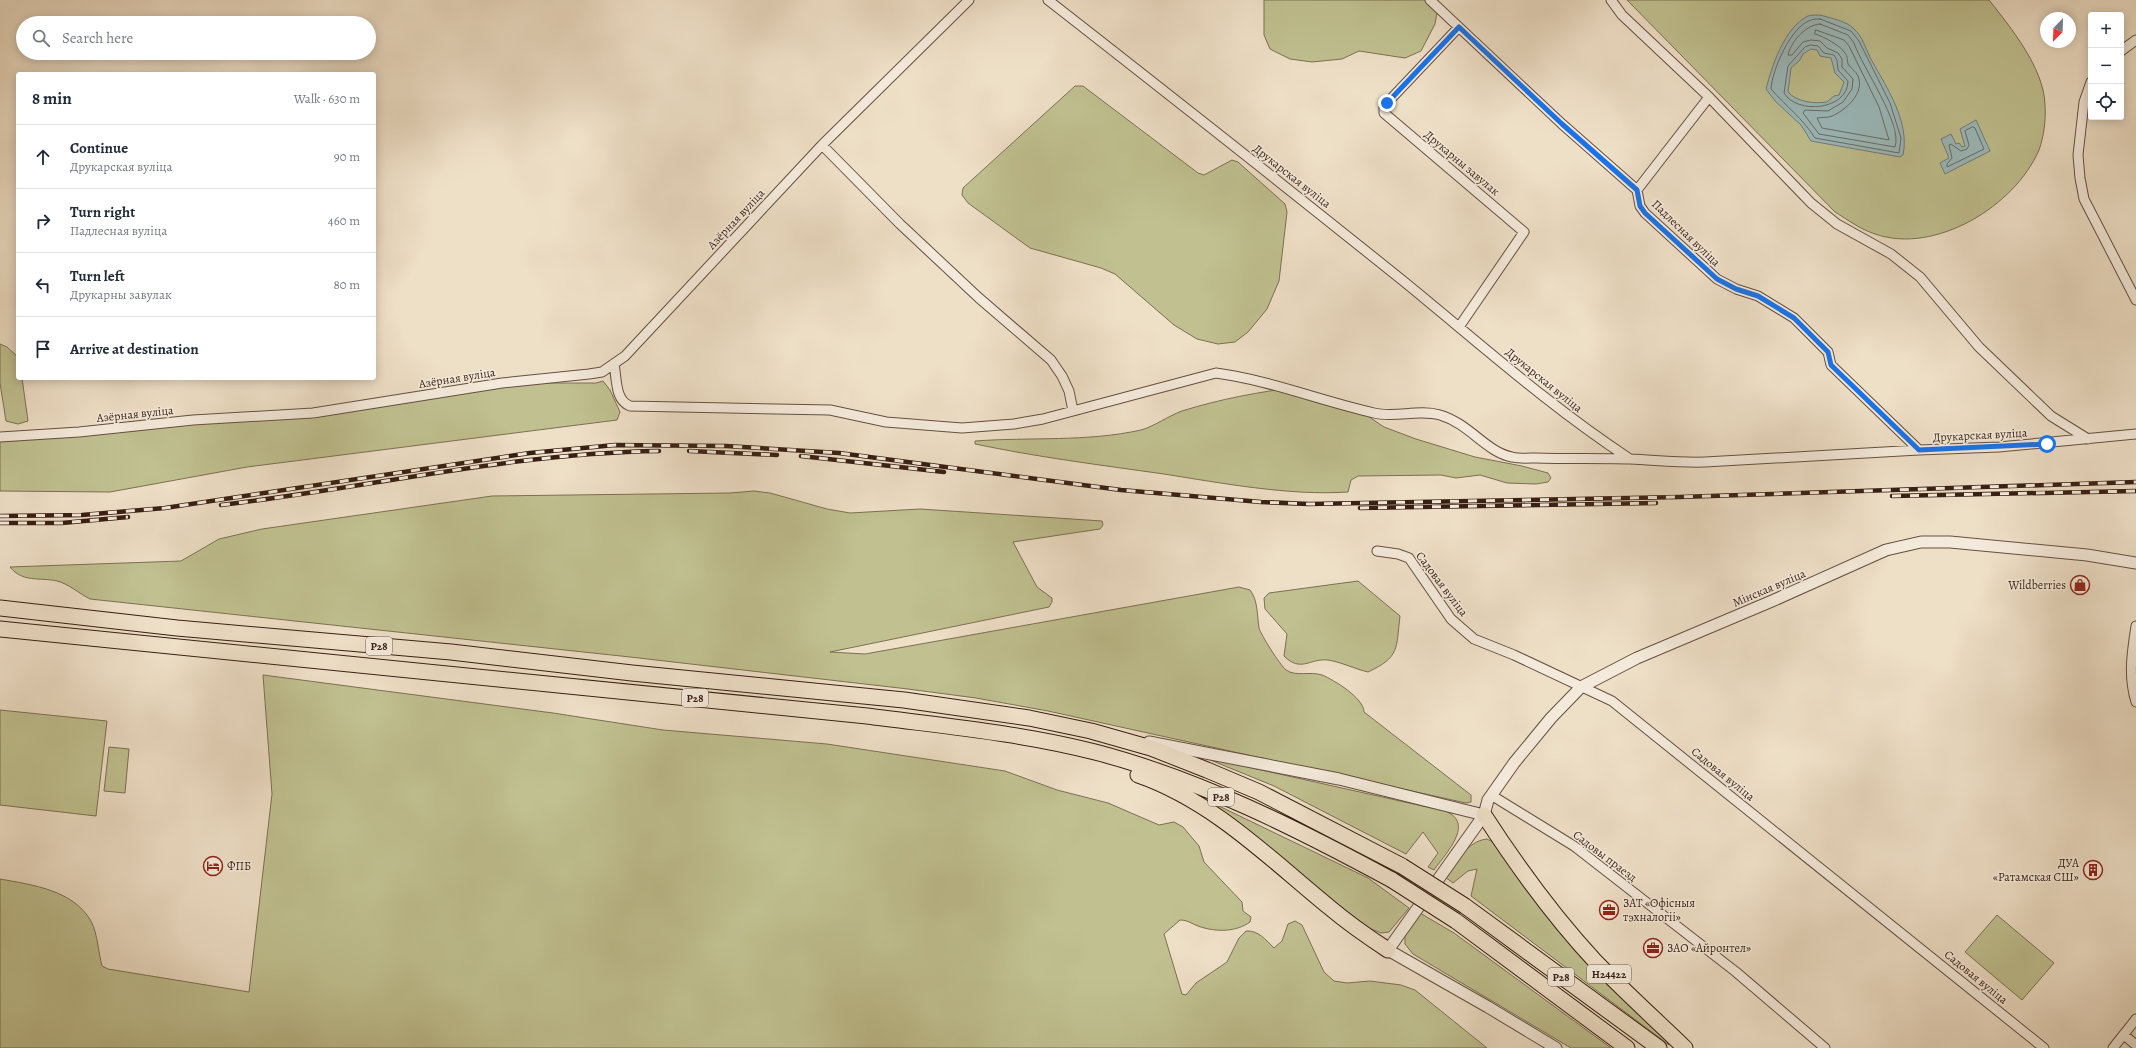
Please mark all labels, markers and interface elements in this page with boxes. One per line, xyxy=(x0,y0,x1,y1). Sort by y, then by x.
north arrow xyxy=(2040,12,2076,48)
map controls xyxy=(2088,12,2124,120)
button: + xyxy=(2088,12,2124,48)
search box xyxy=(16,16,376,60)
icon: search xyxy=(30,27,52,49)
text: Search here xyxy=(62,28,133,48)
button: − xyxy=(2088,48,2124,84)
button: locate xyxy=(2088,84,2124,120)
text: 8 min xyxy=(32,87,72,110)
text: Walk · 630 m xyxy=(294,90,360,107)
route end xyxy=(1378,94,1396,112)
street label: Друкарны завулак xyxy=(1421,127,1503,199)
text: Continue xyxy=(70,138,128,158)
street label: Друкарская вуліца xyxy=(1250,141,1335,212)
icon: ahead xyxy=(32,146,54,168)
text: 90 m xyxy=(334,148,360,165)
text: Друкарская вуліца xyxy=(70,158,173,175)
street label: Азёрная вуліца xyxy=(703,185,769,253)
street label: Падлесная вуліца xyxy=(1648,196,1724,270)
text: Turn right xyxy=(70,202,135,222)
icon: right xyxy=(32,210,54,232)
text: 460 m xyxy=(328,212,360,229)
text: Падлесная вуліца xyxy=(70,222,167,239)
text: Turn left xyxy=(70,266,125,286)
icon: left xyxy=(32,274,54,296)
text: 80 m xyxy=(333,276,360,293)
text: Друкарны завулак xyxy=(70,286,172,303)
icon: arrive xyxy=(32,338,54,360)
text: Arrive at destination xyxy=(70,339,199,359)
street label: Друкарская вуліца xyxy=(1502,344,1586,416)
street label: Азёрная вуліца xyxy=(417,364,497,392)
street label: Азёрная вуліца xyxy=(95,402,175,426)
street label: Друкарская вуліца xyxy=(1932,425,2028,445)
route start xyxy=(2038,435,2056,453)
street label: Садовая вуліца xyxy=(1412,548,1472,620)
street label: Мінская вуліца xyxy=(1730,565,1808,611)
shop icon: Wildberries xyxy=(2069,574,2091,596)
place label: Wildberries xyxy=(2007,577,2066,593)
road number: Р28 xyxy=(366,637,392,655)
road number: Р28 xyxy=(682,689,708,707)
street label: Садовая вуліца xyxy=(1688,744,1758,805)
road number: Р28 xyxy=(1208,788,1234,806)
street label: Садовы праезд xyxy=(1570,827,1640,885)
hotel icon: ФПБ xyxy=(202,855,224,877)
place label: ДУА «Ратамская СШ» xyxy=(1993,855,2080,885)
place label: ФПБ xyxy=(227,858,251,874)
building icon: ДУА «Ратамская СШ» xyxy=(2082,859,2104,881)
place label: ЗАТ «Офісныя тэхналогіі» xyxy=(1623,895,1695,925)
office icon: ЗАТ «Офісныя тэхналогіі» xyxy=(1598,899,1620,921)
office icon: ЗАО «Айронтел» xyxy=(1642,937,1664,959)
place label: ЗАО «Айронтел» xyxy=(1667,940,1751,956)
street label: Садовая вуліца xyxy=(1941,947,2011,1008)
road number: Н24422 xyxy=(1587,965,1631,983)
road number: Р28 xyxy=(1548,968,1574,986)

